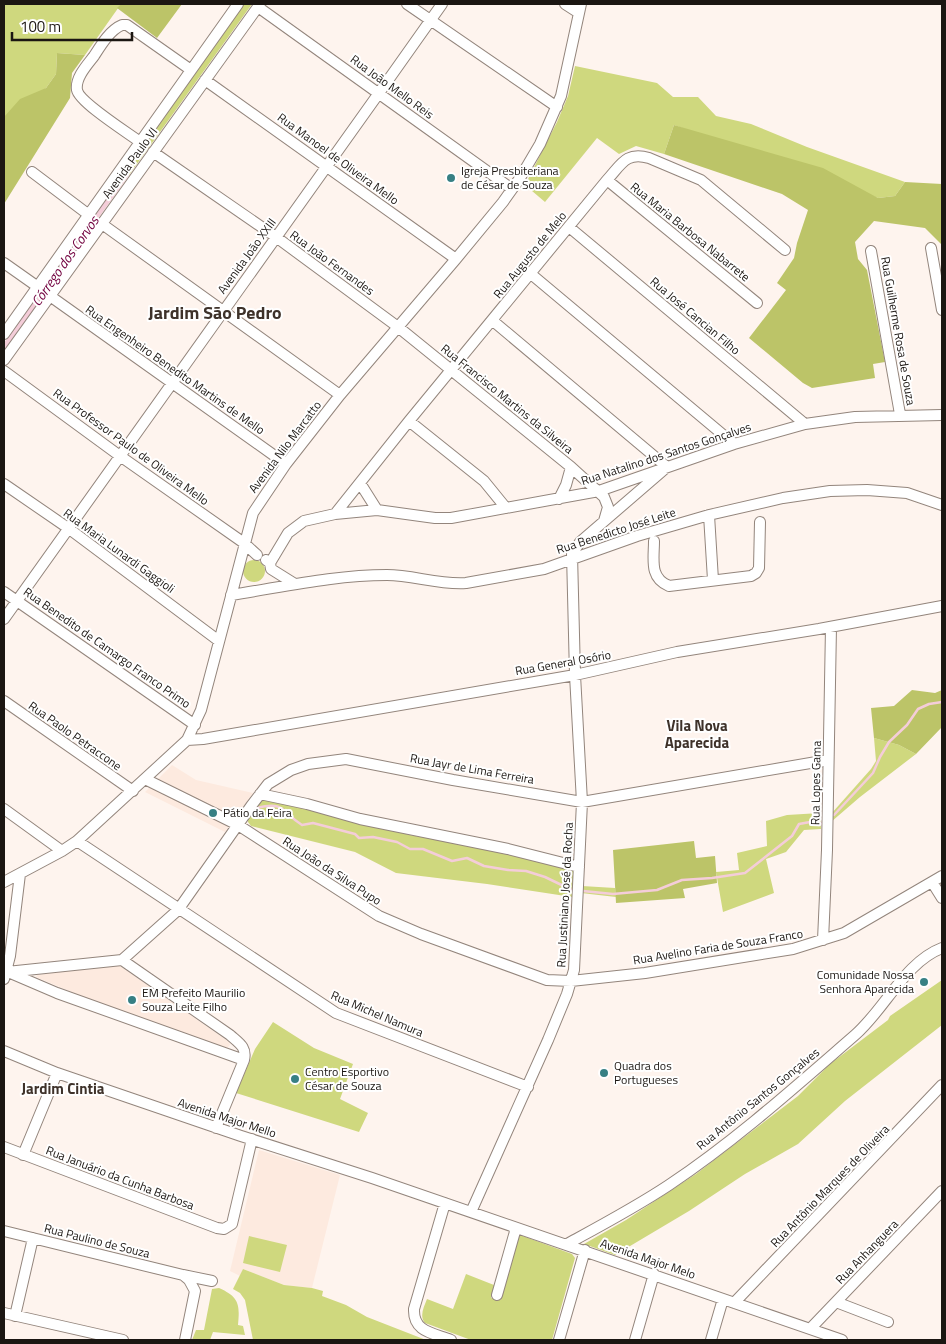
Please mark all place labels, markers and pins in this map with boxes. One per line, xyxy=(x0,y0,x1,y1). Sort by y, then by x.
place label: Igreja Presbiteriana de César de Souza xyxy=(461,161,559,194)
marker: Igreja Presbiteriana de César de Souza xyxy=(445,172,457,184)
place label: Pátio da Feira xyxy=(223,803,292,822)
marker: Pátio da Feira xyxy=(207,807,219,819)
place label: Comunidade Nossa Senhora Aparecida xyxy=(817,965,914,998)
marker: Comunidade Nossa Senhora Aparecida xyxy=(918,976,930,988)
place label: EM Prefeito Maurilio Souza Leite Filho xyxy=(142,983,245,1016)
marker: EM Prefeito Maurilio Souza Leite Filho xyxy=(126,994,138,1006)
place label: Quadra dos Portugueses xyxy=(614,1056,678,1089)
place label: Centro Esportivo César de Souza xyxy=(305,1062,389,1095)
marker: Quadra dos Portugueses xyxy=(598,1067,610,1079)
marker: Centro Esportivo César de Souza xyxy=(289,1073,301,1085)

